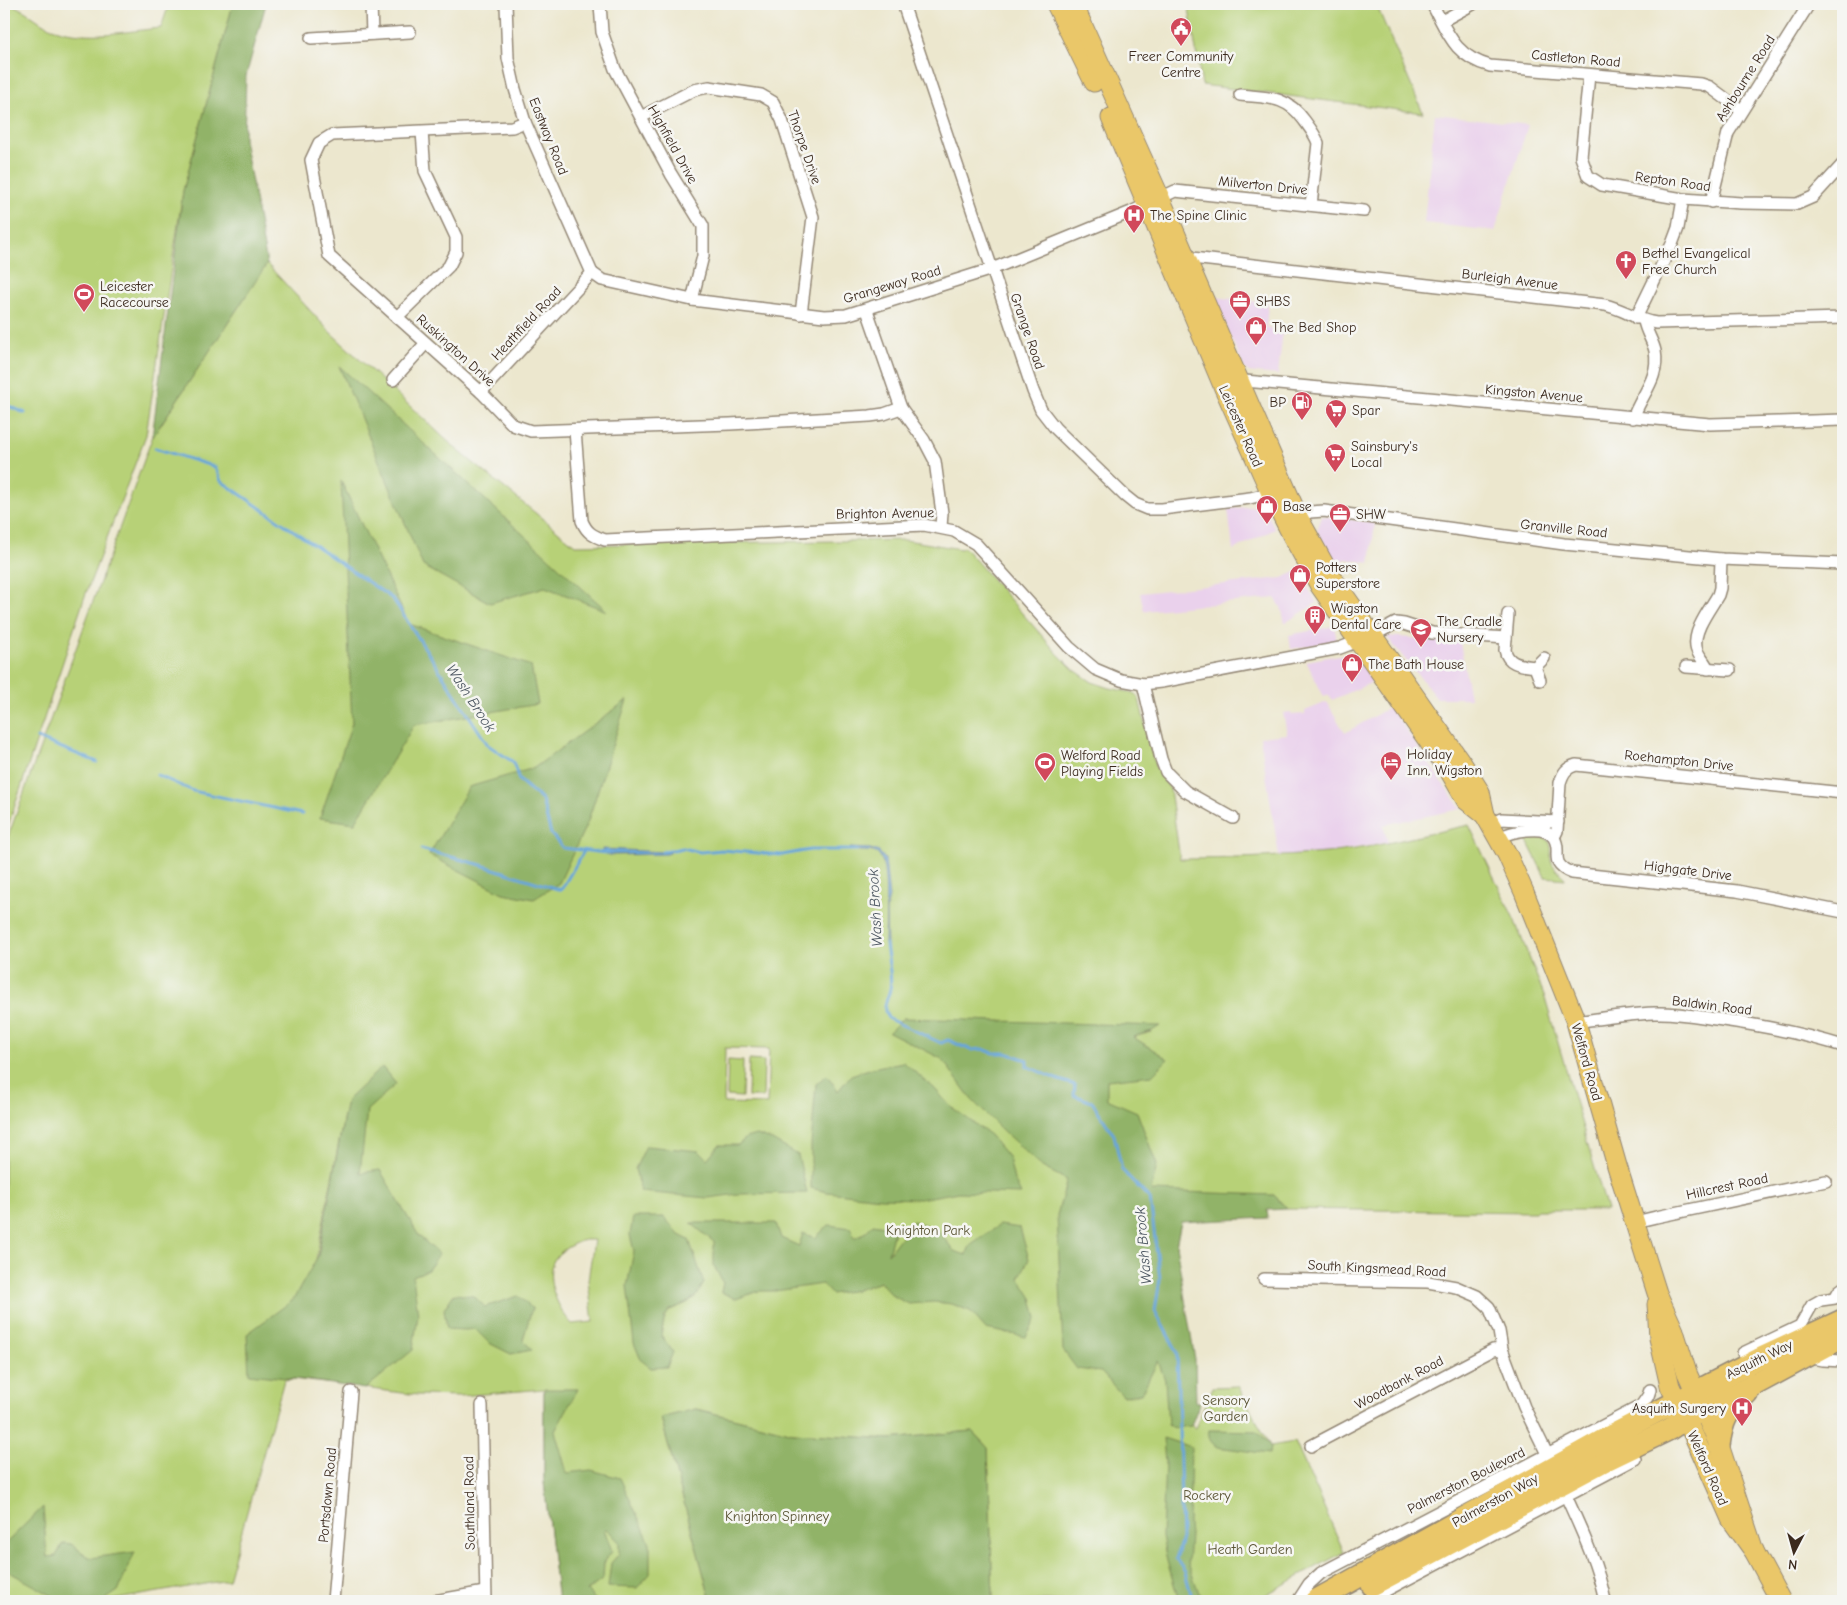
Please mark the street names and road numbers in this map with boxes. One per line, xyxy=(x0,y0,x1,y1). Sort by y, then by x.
street label: Ashbourne Road xyxy=(1712,32,1779,125)
street label: Castleton Road xyxy=(1531,46,1621,71)
street label: Eastway Road xyxy=(525,95,572,177)
street label: Highfield Drive xyxy=(644,102,701,187)
street label: Thorpe Drive xyxy=(784,108,825,186)
street label: Repton Road xyxy=(1634,168,1712,195)
street label: Milverton Drive xyxy=(1217,172,1308,199)
street label: Grangeway Road xyxy=(841,262,943,307)
street label: Burleigh Avenue xyxy=(1461,265,1559,294)
street label: Heathfield Road xyxy=(488,283,565,364)
street label: Grange Road xyxy=(1007,291,1049,372)
street label: Ruskington Drive xyxy=(413,311,499,390)
street label: Kingston Avenue xyxy=(1484,381,1584,406)
street label: Leicester Road xyxy=(1215,383,1266,470)
street label: Brighton Avenue xyxy=(836,504,934,523)
street label: Granville Road xyxy=(1520,515,1608,542)
street label: Roehampton Drive xyxy=(1623,746,1734,775)
street label: Highgate Drive xyxy=(1643,857,1733,884)
street label: Baldwin Road xyxy=(1671,992,1753,1019)
street label: Welford Road xyxy=(1567,1021,1606,1103)
street label: Hillcrest Road xyxy=(1685,1170,1770,1203)
street label: South Kingsmead Road xyxy=(1307,1256,1447,1281)
street label: Asquith Way xyxy=(1723,1336,1796,1383)
street label: Woodbank Road xyxy=(1352,1352,1446,1413)
street label: Welford Road xyxy=(1684,1428,1732,1508)
street label: Palmerston Boulevard xyxy=(1405,1443,1528,1517)
street label: Portsdown Road xyxy=(315,1447,340,1543)
street label: Southland Road xyxy=(460,1456,479,1550)
street label: Palmerston Way xyxy=(1449,1469,1542,1531)

